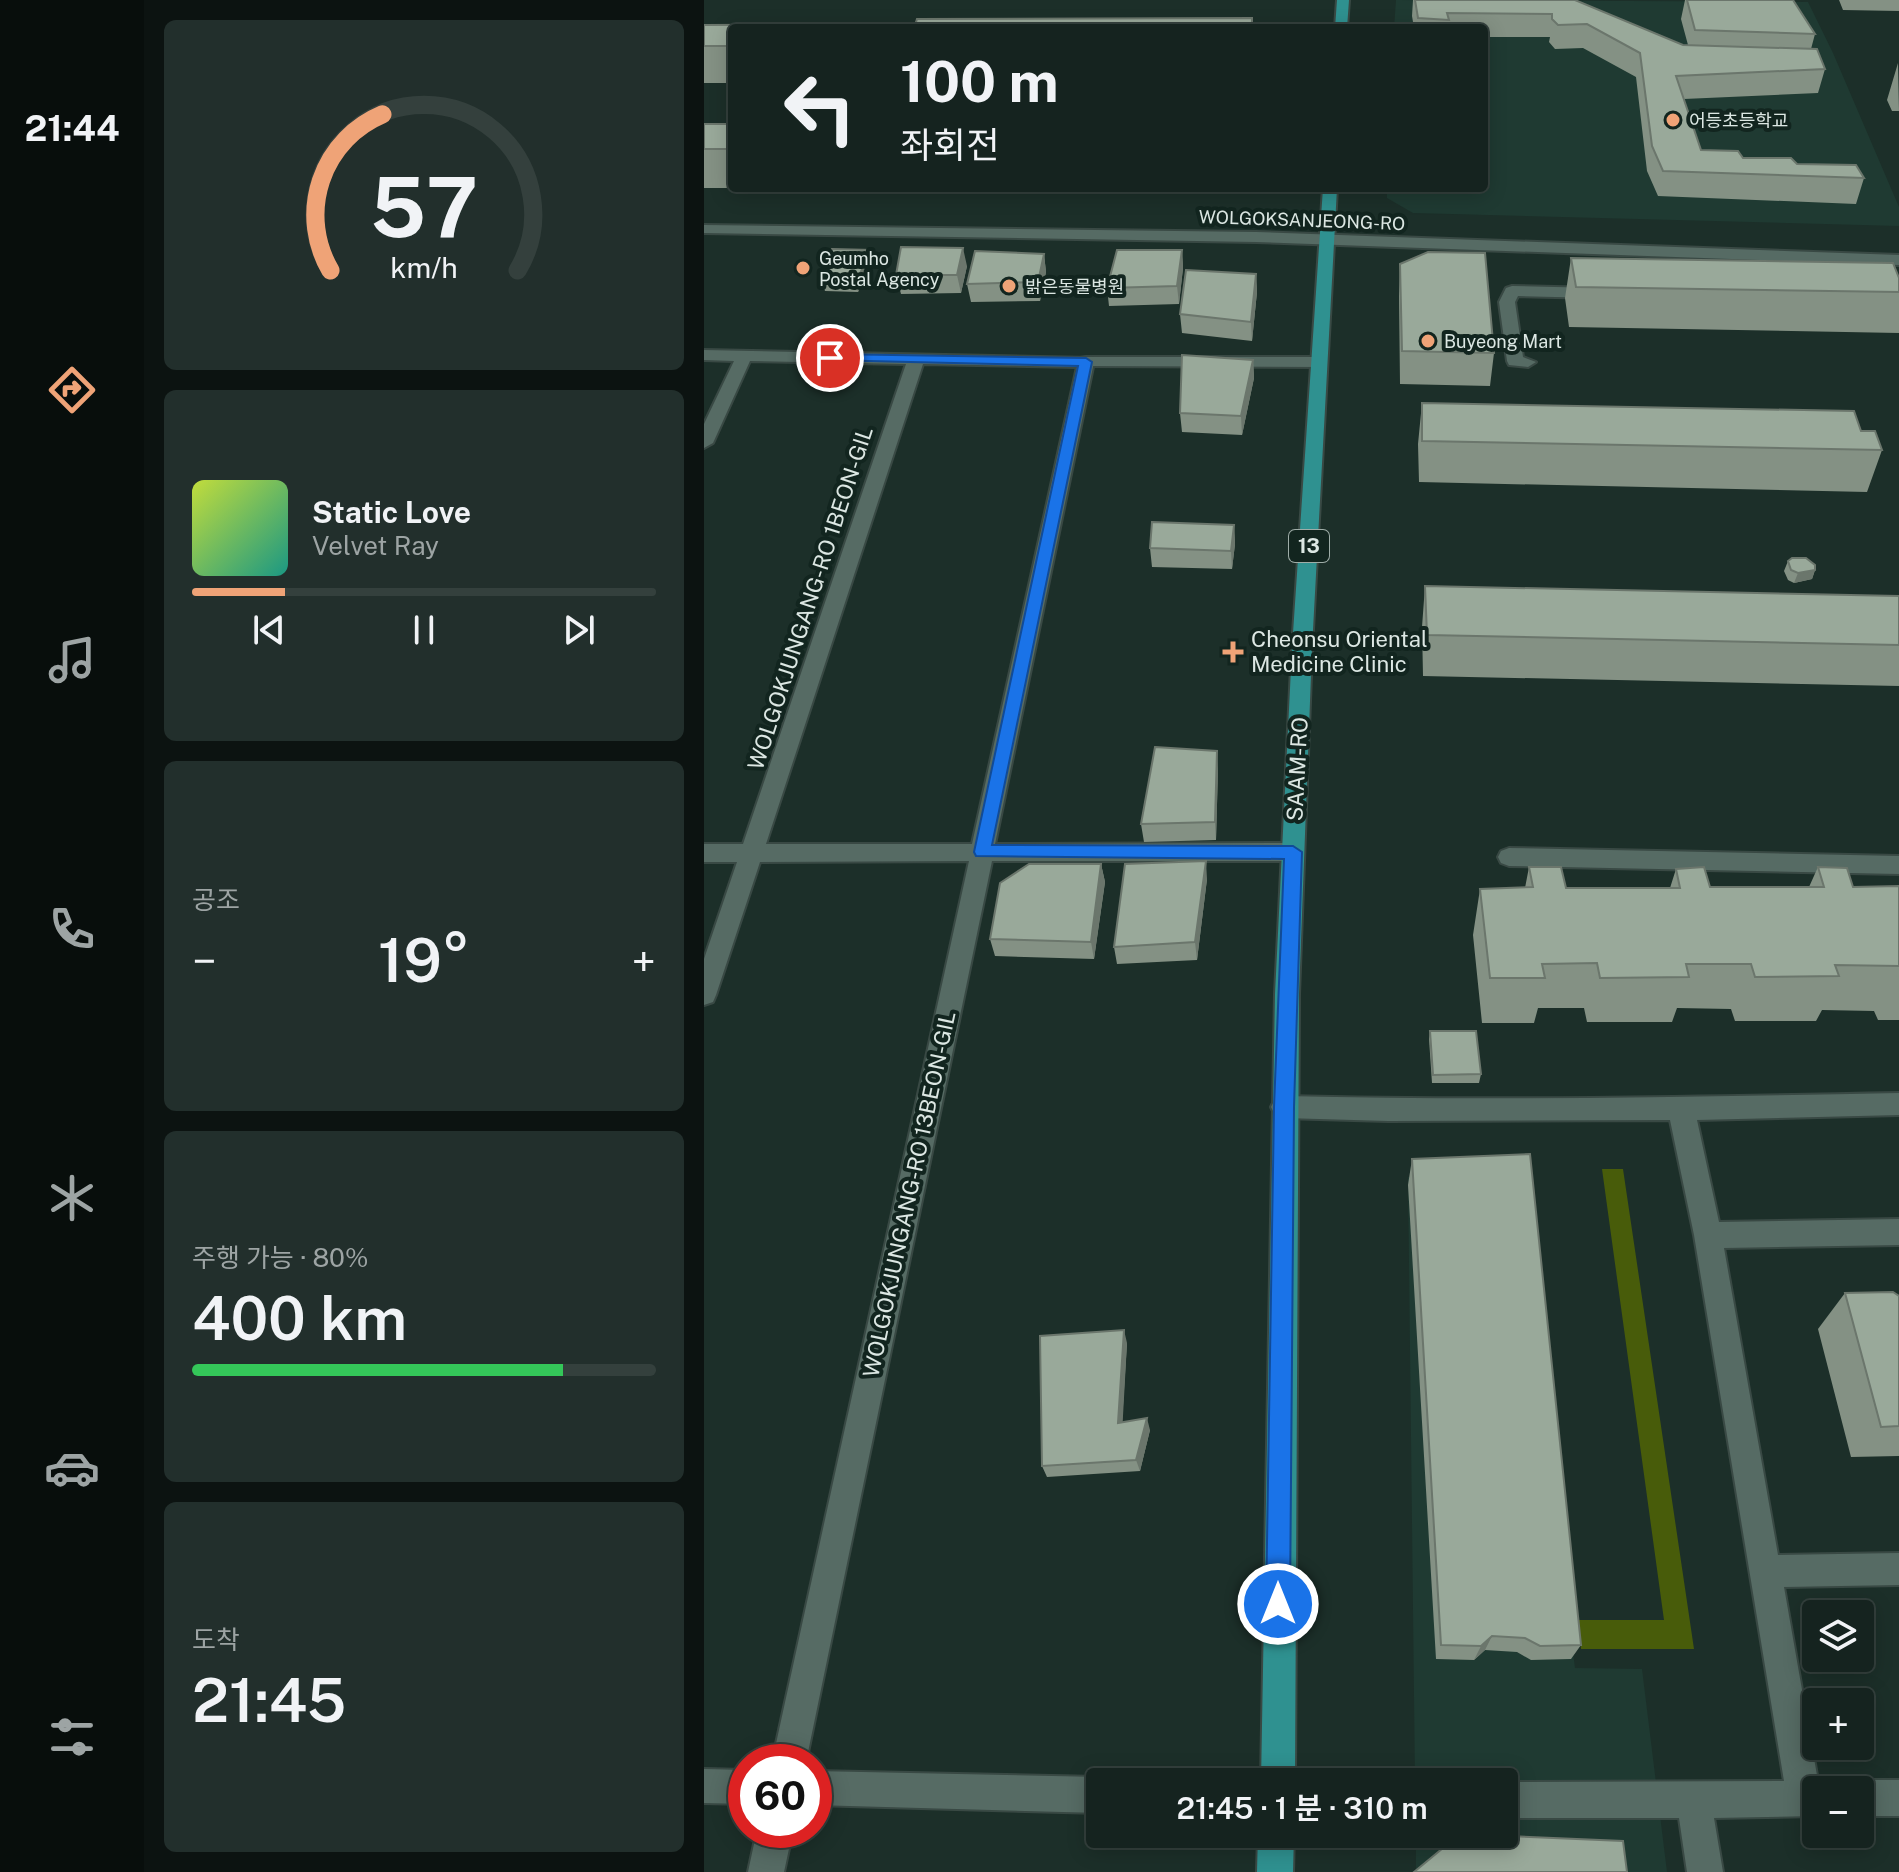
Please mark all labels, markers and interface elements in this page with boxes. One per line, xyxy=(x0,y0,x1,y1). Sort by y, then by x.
text: 100 m xyxy=(900,49,1059,115)
icon: left xyxy=(768,56,872,160)
text: 21:44 xyxy=(24,107,120,149)
place label: 어등초등학교 xyxy=(1689,110,1788,131)
marker: 어등초등학교 xyxy=(1664,111,1682,129)
text: 좌회전 xyxy=(900,124,999,166)
text: 57 xyxy=(370,158,478,256)
street label: WOLGOKSANJEONG-RO xyxy=(1198,206,1406,234)
place label: Geumho Postal Agency xyxy=(819,248,940,290)
text: km/h xyxy=(390,251,458,284)
marker: Geumho Postal Agency xyxy=(794,259,812,277)
place label: 밝은동물병원 xyxy=(1025,276,1124,297)
marker: 밝은동물병원 xyxy=(1000,277,1018,295)
pin xyxy=(796,324,864,392)
place label: Buyeong Mart xyxy=(1444,331,1562,352)
marker: Buyeong Mart xyxy=(1419,332,1437,350)
icon: arrive xyxy=(808,336,852,380)
icon: directions xyxy=(44,362,100,418)
street label: WOLGOKJUNGANG-RO 1BEON-GIL xyxy=(742,423,878,773)
text: Static Love xyxy=(312,494,471,530)
text: Velvet Ray xyxy=(312,530,439,561)
road number: 13 xyxy=(1289,530,1329,562)
icon: previous xyxy=(247,608,291,652)
icon: pause xyxy=(402,608,446,652)
icon: next xyxy=(557,608,601,652)
place label: Cheonsu Oriental Medicine Clinic xyxy=(1251,626,1428,677)
icon: music xyxy=(44,632,100,688)
marker: Cheonsu Oriental Medicine Clinic xyxy=(1222,641,1244,663)
street label: SAAM-RO xyxy=(1281,716,1313,822)
text: 공조 xyxy=(192,884,240,915)
icon: phone xyxy=(44,901,100,957)
text: 19° xyxy=(378,925,470,996)
text: − xyxy=(192,935,216,987)
text: + xyxy=(632,935,656,987)
street label: WOLGOKJUNGANG-RO 13BEON-GIL xyxy=(857,1009,961,1379)
icon: climate xyxy=(44,1170,100,1226)
text: 주행 가능 · 80% xyxy=(192,1242,369,1273)
text: 400 km xyxy=(192,1283,407,1354)
icon: car xyxy=(44,1440,100,1496)
position arrow xyxy=(1236,1562,1320,1646)
map controls xyxy=(1802,1600,1874,1848)
button: layers xyxy=(1802,1600,1874,1672)
text: 도착 xyxy=(192,1624,240,1655)
text: 21:45 xyxy=(192,1665,346,1736)
button: + xyxy=(1802,1688,1874,1760)
icon: filters xyxy=(44,1709,100,1765)
speed limit sign: 60 xyxy=(728,1744,832,1848)
button: − xyxy=(1802,1776,1874,1848)
text: 21:45 · 1 분 · 310 m xyxy=(1176,1790,1428,1826)

